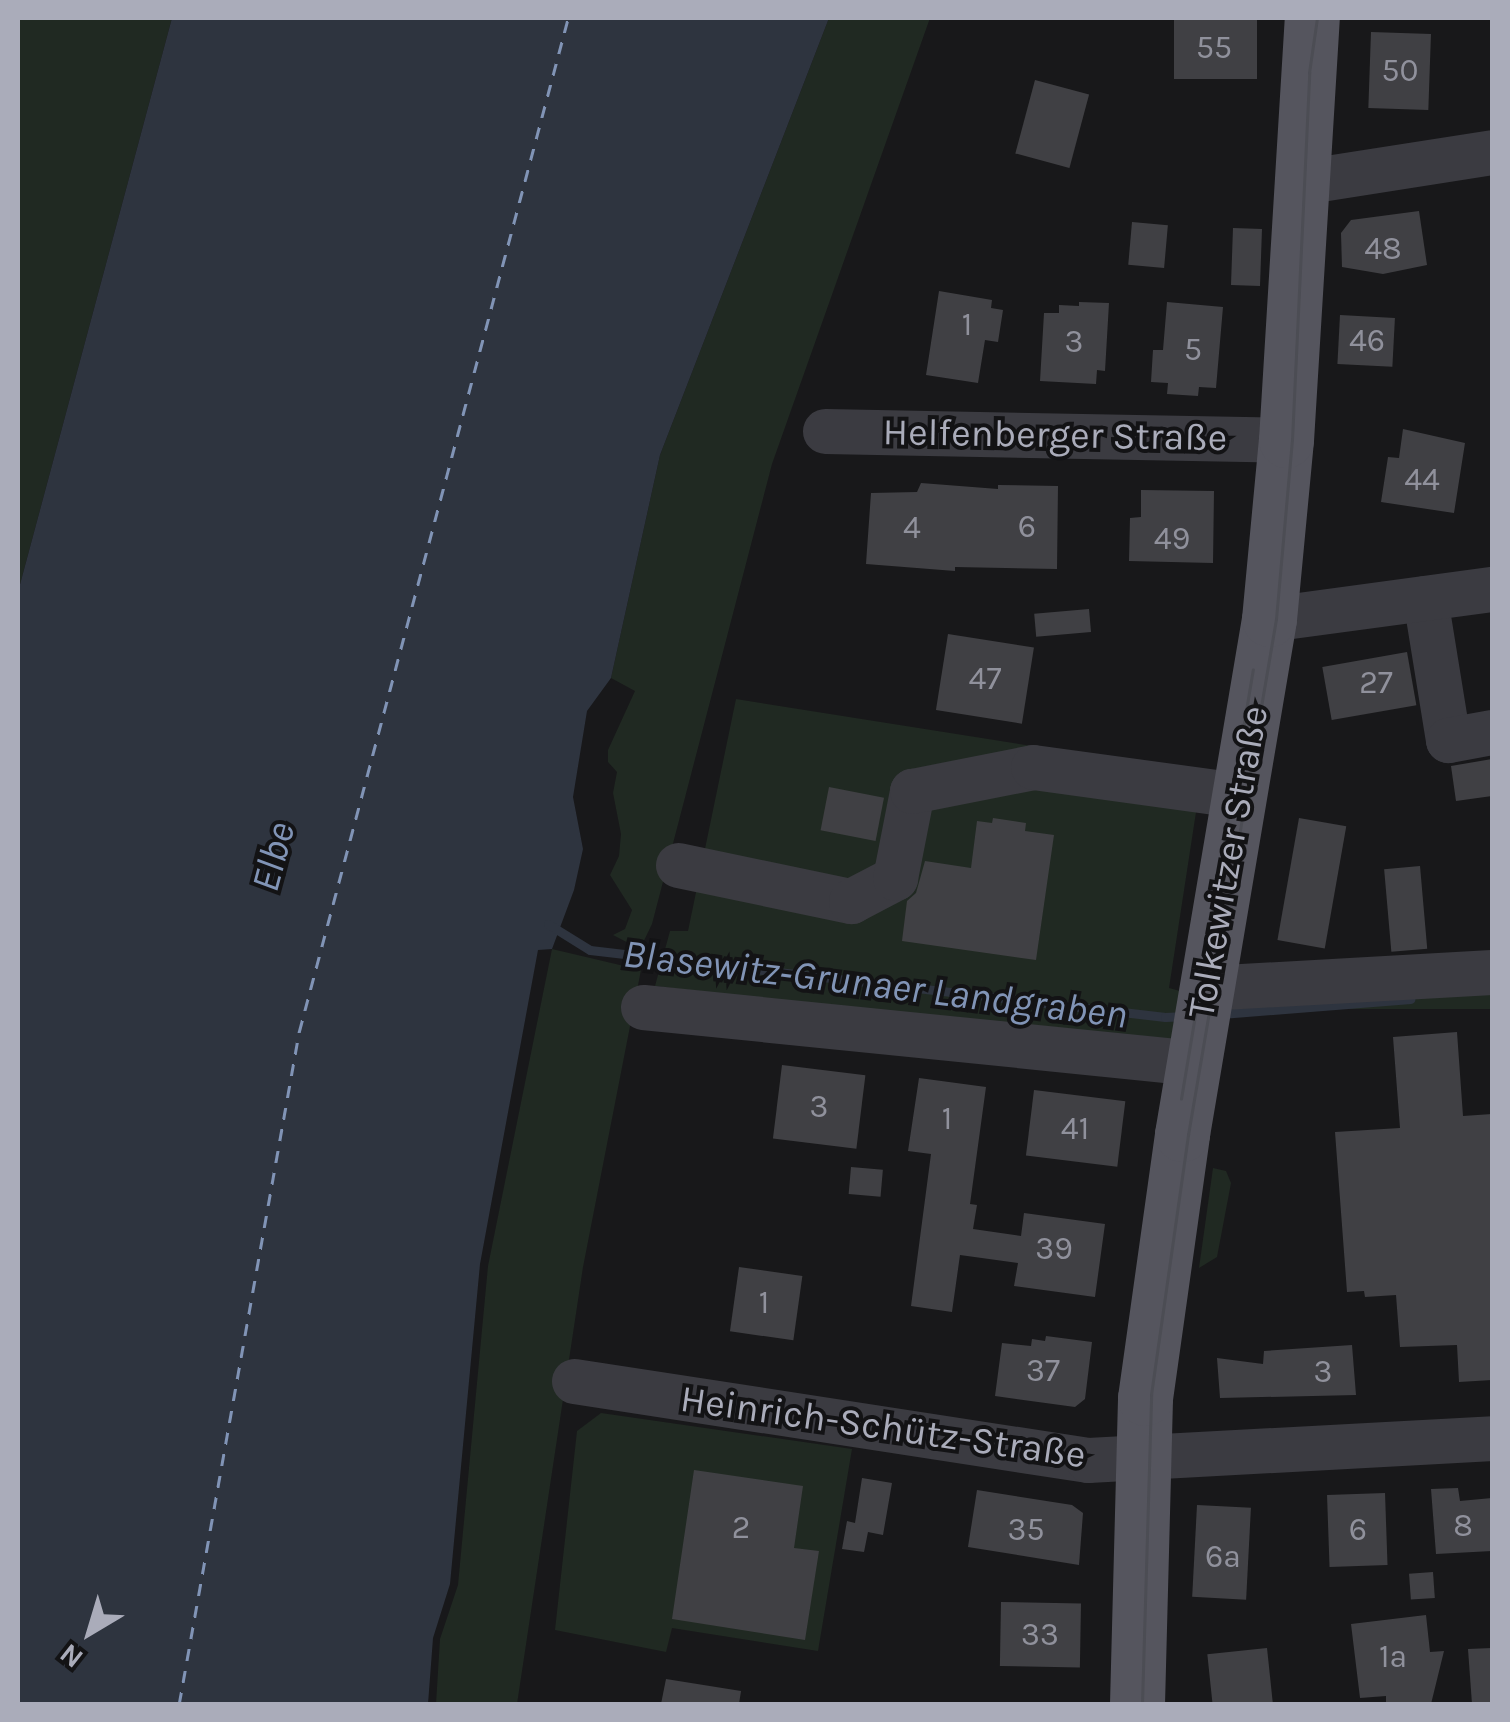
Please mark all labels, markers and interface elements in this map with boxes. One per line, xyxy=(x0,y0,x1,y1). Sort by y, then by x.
house number: 55 xyxy=(1196,29,1232,67)
house number: 50 xyxy=(1381,52,1419,90)
house number: 48 xyxy=(1364,230,1402,268)
house number: 1 xyxy=(962,306,972,344)
house number: 46 xyxy=(1349,322,1385,360)
house number: 3 xyxy=(1065,323,1083,361)
house number: 5 xyxy=(1184,331,1202,369)
street label: Helfenberger Straße xyxy=(882,409,1228,461)
house number: 44 xyxy=(1404,461,1440,499)
house number: 6 xyxy=(1018,508,1036,546)
house number: 4 xyxy=(903,509,921,547)
house number: 49 xyxy=(1154,520,1190,558)
house number: 47 xyxy=(969,660,1001,698)
house number: 27 xyxy=(1359,664,1393,702)
street label: Tolkewitzer Straße xyxy=(1178,702,1278,1022)
water label: Elbe xyxy=(241,817,305,897)
water label: Blasewitz‐Grunaer Landgraben xyxy=(620,929,1130,1039)
house number: 3 xyxy=(810,1088,828,1126)
house number: 1 xyxy=(942,1100,952,1138)
house number: 41 xyxy=(1061,1110,1089,1148)
house number: 39 xyxy=(1035,1230,1073,1268)
house number: 1 xyxy=(759,1284,769,1322)
house number: 37 xyxy=(1026,1352,1060,1390)
house number: 3 xyxy=(1314,1353,1332,1391)
street label: Heinrich-Schütz-Straße xyxy=(677,1376,1089,1478)
house number: 8 xyxy=(1453,1507,1473,1545)
house number: 2 xyxy=(732,1509,750,1547)
house number: 35 xyxy=(1008,1511,1044,1549)
house number: 6 xyxy=(1349,1511,1367,1549)
house number: 6a xyxy=(1205,1538,1241,1576)
north arrow xyxy=(40,1582,140,1682)
house number: 33 xyxy=(1021,1616,1059,1654)
text: N xyxy=(53,1637,89,1675)
house number: 1a xyxy=(1379,1638,1407,1676)

